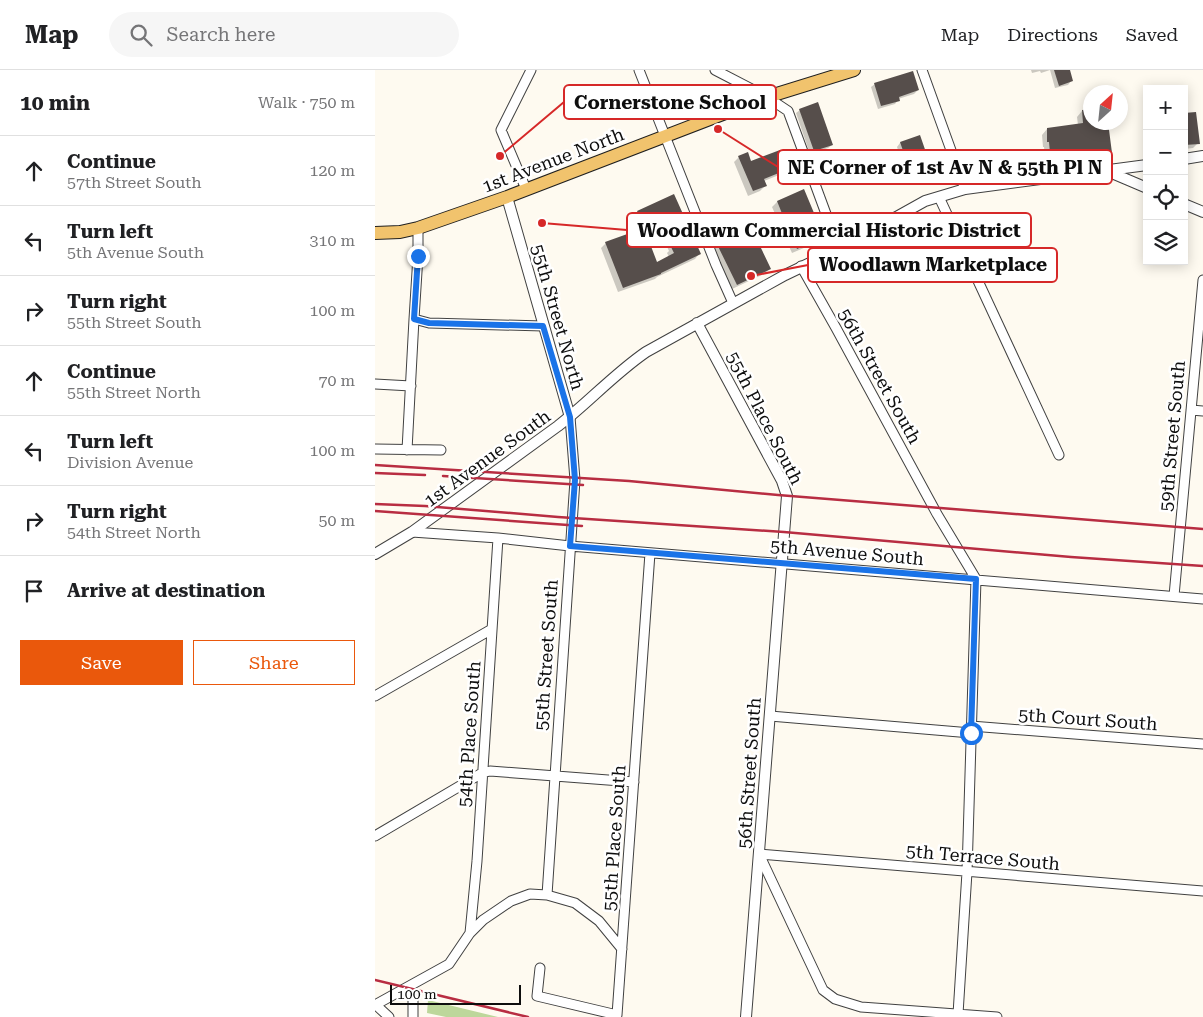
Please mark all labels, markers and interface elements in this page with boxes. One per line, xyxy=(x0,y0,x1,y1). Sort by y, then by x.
search box xyxy=(109,12,459,57)
text: Map xyxy=(25,21,79,49)
icon: search xyxy=(127,21,155,49)
text: Search here xyxy=(167,23,275,46)
text: Map xyxy=(941,24,979,45)
text: Directions xyxy=(1007,24,1098,45)
text: Saved xyxy=(1126,24,1178,45)
callout: Cornerstone School xyxy=(564,85,776,119)
north arrow xyxy=(1083,85,1128,130)
map controls xyxy=(1143,85,1188,265)
button: + xyxy=(1143,85,1188,130)
text: 10 min xyxy=(20,91,90,115)
text: Cornerstone School xyxy=(574,91,766,114)
text: Walk · 750 m xyxy=(258,93,355,112)
street label: 1st Avenue North xyxy=(479,123,627,197)
button: − xyxy=(1143,130,1188,175)
text: Continue xyxy=(67,150,156,173)
callout: NE Corner of 1st Av N & 55th Pl N xyxy=(778,150,1112,184)
text: NE Corner of 1st Av N & 55th Pl N xyxy=(788,156,1103,179)
icon: ahead xyxy=(20,157,48,185)
text: 120 m xyxy=(309,161,355,180)
text: 57th Street South xyxy=(67,173,202,192)
button: locate xyxy=(1143,175,1188,220)
callout: Woodlawn Commercial Historic District xyxy=(627,213,1031,247)
text: Woodlawn Commercial Historic District xyxy=(637,219,1021,242)
text: Turn left xyxy=(67,220,153,243)
button: layers xyxy=(1143,220,1188,265)
icon: left xyxy=(20,227,48,255)
text: 310 m xyxy=(309,231,355,250)
street label: 55th Street North xyxy=(527,242,589,393)
text: 5th Avenue South xyxy=(67,243,204,262)
route end xyxy=(407,245,430,268)
callout: Woodlawn Marketplace xyxy=(808,248,1057,282)
text: Woodlawn Marketplace xyxy=(819,253,1047,276)
text: Turn right xyxy=(67,290,167,313)
icon: right xyxy=(20,297,48,325)
text: 100 m xyxy=(309,301,355,320)
street label: 56th Street South xyxy=(834,305,926,448)
text: 55th Street South xyxy=(67,313,202,332)
street label: 55th Place South xyxy=(722,348,808,488)
street label: 59th Street South xyxy=(1155,359,1189,512)
text: Continue xyxy=(67,360,156,383)
icon: ahead xyxy=(20,367,48,395)
text: 70 m xyxy=(318,371,355,390)
text: 55th Street North xyxy=(67,383,201,402)
street label: 1st Avenue South xyxy=(420,405,555,511)
text: Turn left xyxy=(67,430,153,453)
icon: left xyxy=(20,437,48,465)
text: 100 m xyxy=(309,441,355,460)
text: Division Avenue xyxy=(67,453,193,472)
text: Turn right xyxy=(67,500,167,523)
icon: right xyxy=(20,507,48,535)
text: 50 m xyxy=(318,511,355,530)
text: 54th Street North xyxy=(67,523,201,542)
street label: 5th Avenue South xyxy=(769,535,925,569)
icon: arrive xyxy=(20,577,48,605)
street label: 55th Street South xyxy=(530,578,562,731)
text: Arrive at destination xyxy=(67,579,265,602)
button: Save xyxy=(20,640,183,685)
button: Share xyxy=(193,640,355,685)
street label: 54th Place South xyxy=(453,660,485,808)
street label: 56th Street South xyxy=(733,696,765,849)
street label: 5th Court South xyxy=(1018,704,1159,734)
route start xyxy=(960,722,983,745)
street label: 55th Place South xyxy=(598,764,630,912)
street label: 5th Terrace South xyxy=(905,840,1061,874)
scale bar xyxy=(390,982,521,1005)
text: 100 m xyxy=(397,986,437,1002)

